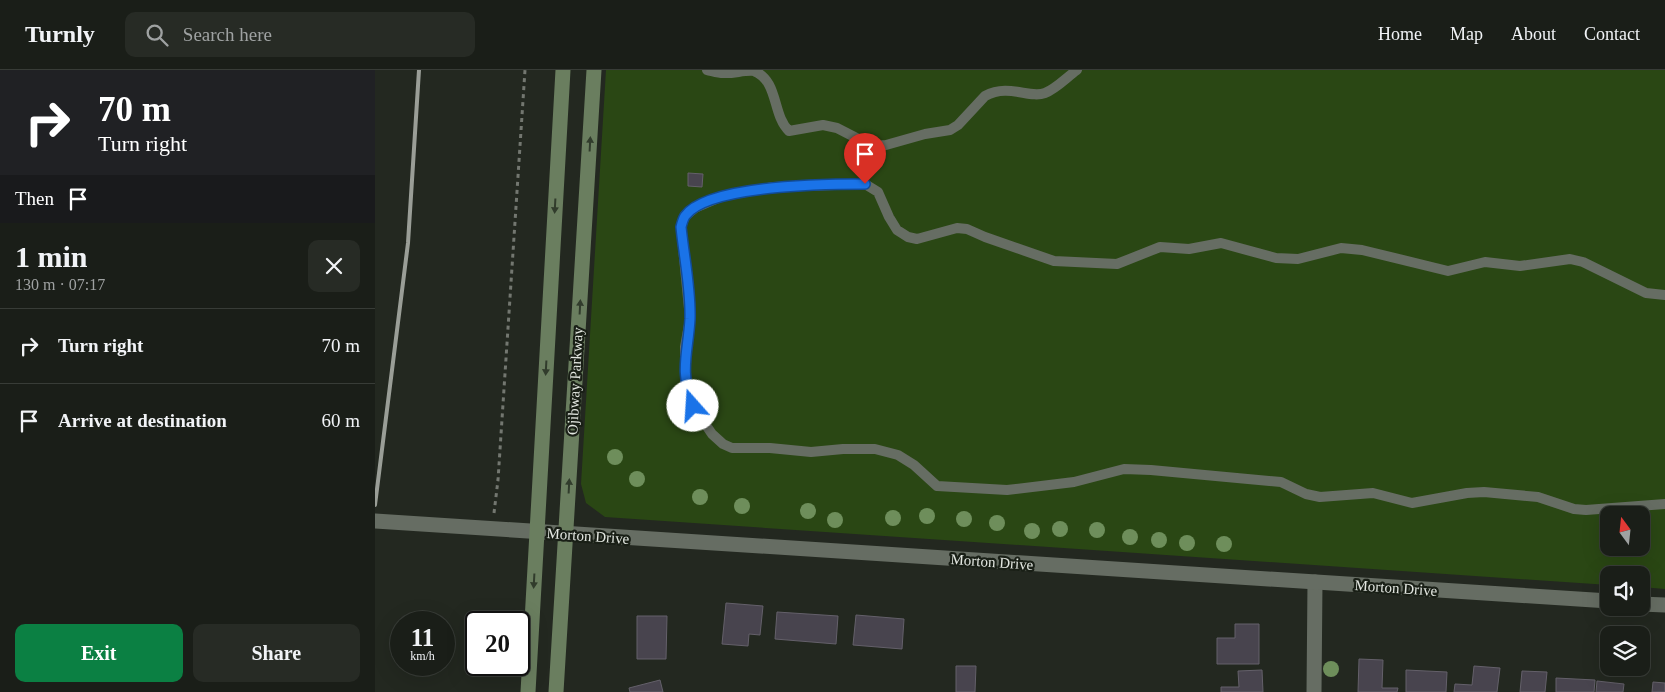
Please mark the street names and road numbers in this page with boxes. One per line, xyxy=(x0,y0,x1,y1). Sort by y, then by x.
street label: Ojibway Parkway xyxy=(564,326,586,435)
street label: Morton Drive xyxy=(546,525,630,547)
street label: Morton Drive xyxy=(950,551,1034,573)
street label: Morton Drive xyxy=(1354,577,1438,599)

